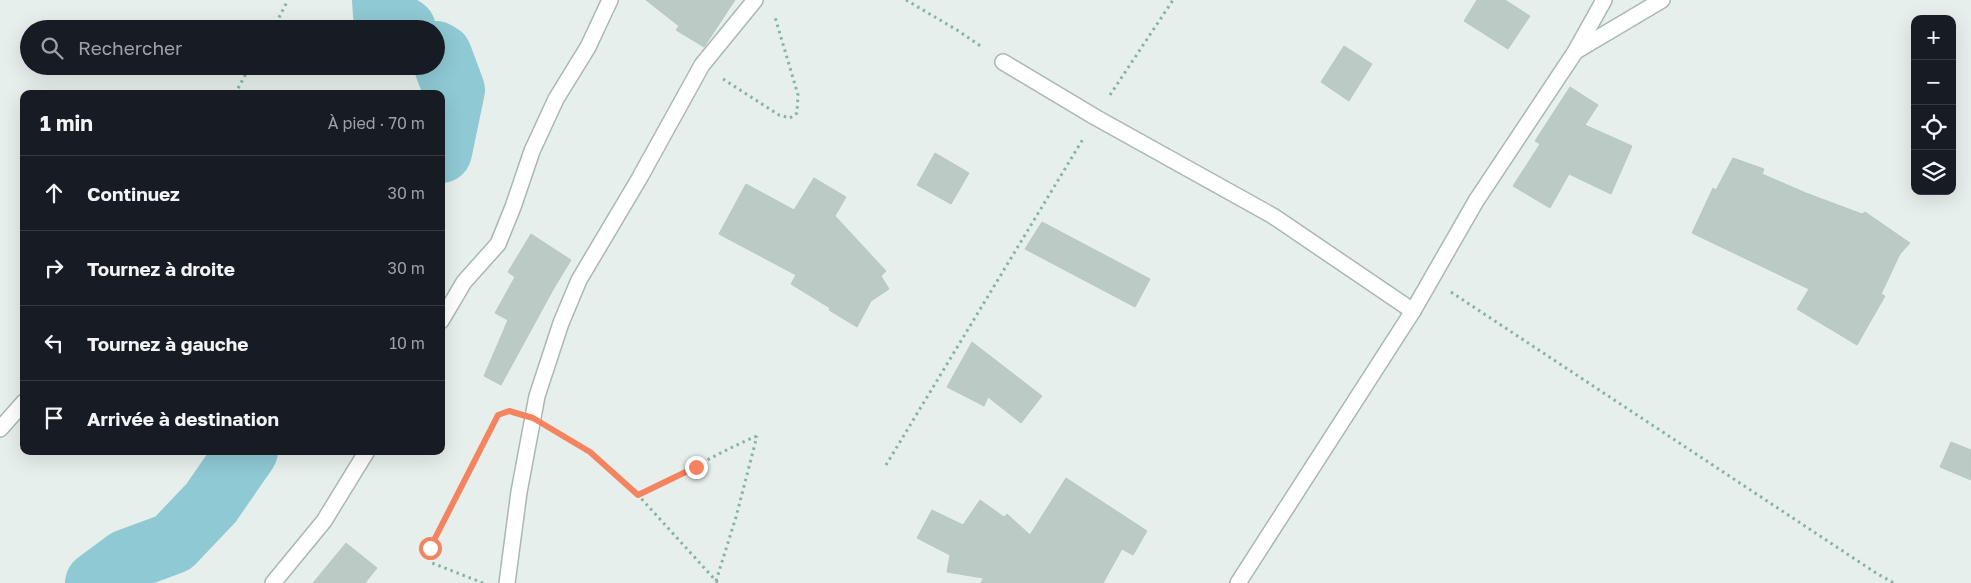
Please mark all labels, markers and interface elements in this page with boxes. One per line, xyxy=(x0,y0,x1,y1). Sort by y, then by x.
map controls xyxy=(1911,15,1956,195)
button: + xyxy=(1911,15,1956,60)
search box xyxy=(20,20,445,75)
icon: search xyxy=(38,34,66,62)
text: Rechercher xyxy=(78,36,183,59)
button: − xyxy=(1911,60,1956,105)
button: locate xyxy=(1911,105,1956,150)
text: 1 min xyxy=(40,110,93,136)
text: À pied · 70 m xyxy=(328,113,425,133)
button: layers xyxy=(1911,150,1956,195)
icon: ahead xyxy=(40,179,68,207)
text: Continuez xyxy=(87,182,180,205)
text: 30 m xyxy=(388,183,425,203)
icon: right xyxy=(40,254,68,282)
text: Tournez à droite xyxy=(87,257,235,280)
text: 30 m xyxy=(388,258,425,278)
icon: left xyxy=(40,329,68,357)
text: Tournez à gauche xyxy=(87,332,248,355)
text: 10 m xyxy=(389,333,425,353)
icon: arrive xyxy=(40,404,68,432)
text: Arrivée à destination xyxy=(87,407,279,430)
route end xyxy=(685,456,708,479)
route start xyxy=(419,537,442,560)

